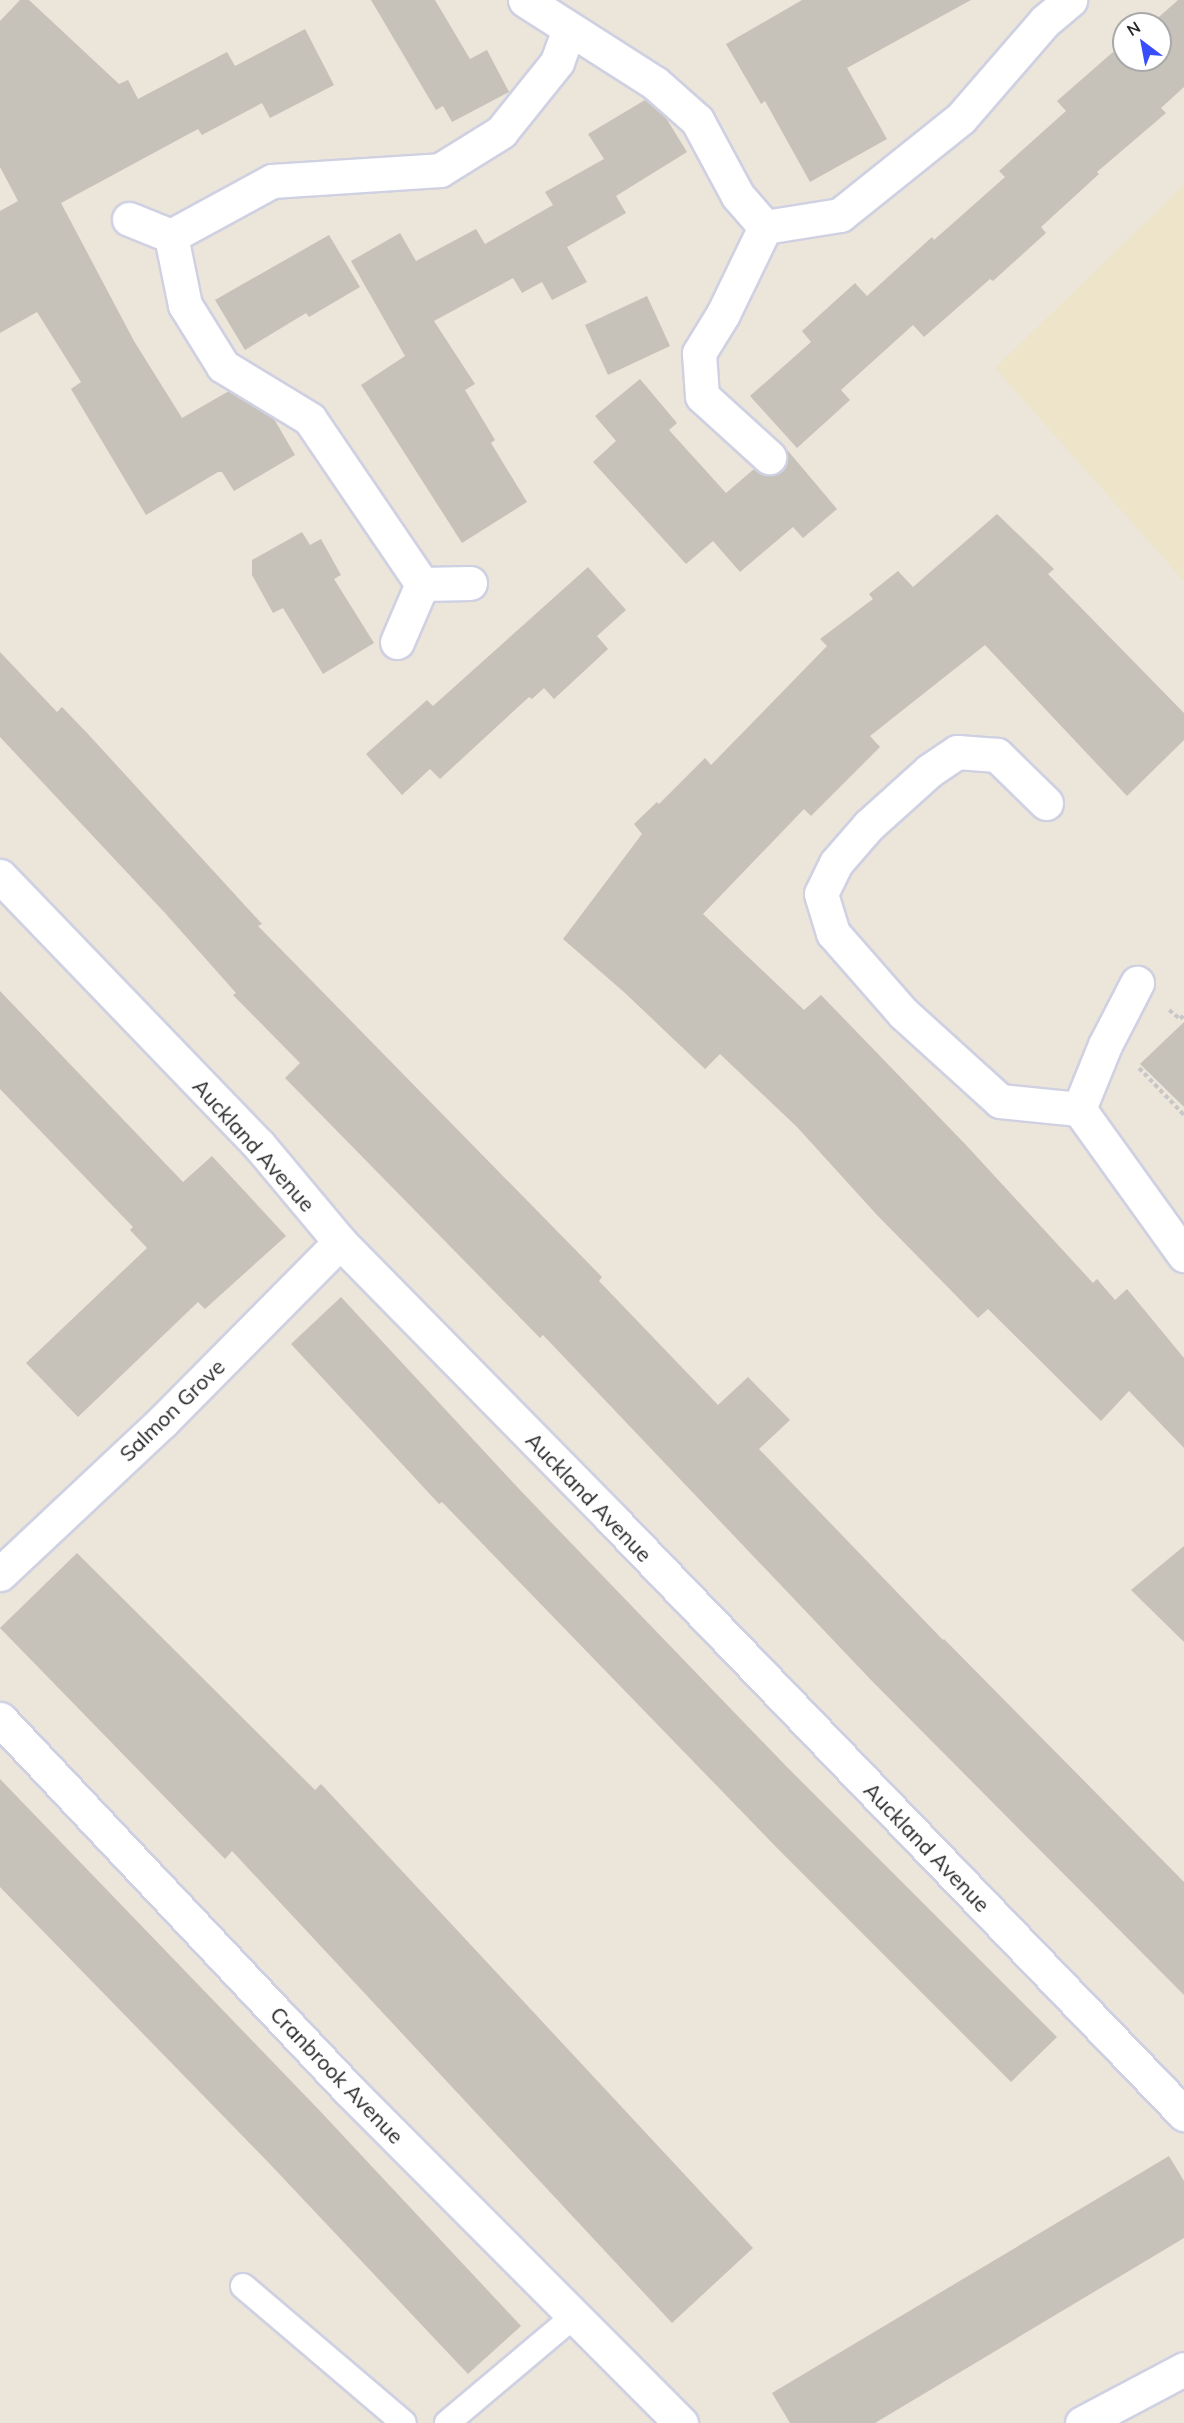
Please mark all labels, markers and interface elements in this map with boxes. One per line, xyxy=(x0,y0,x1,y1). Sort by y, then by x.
north arrow xyxy=(1112,12,1172,72)
text: N xyxy=(1123,17,1144,40)
street label: Auckland Avenue xyxy=(188,1073,320,1217)
street label: Salmon Grove xyxy=(114,1354,230,1466)
street label: Auckland Avenue xyxy=(521,1427,657,1567)
street label: Auckland Avenue xyxy=(859,1777,995,1917)
street label: Cranbrook Avenue xyxy=(265,2001,409,2149)

